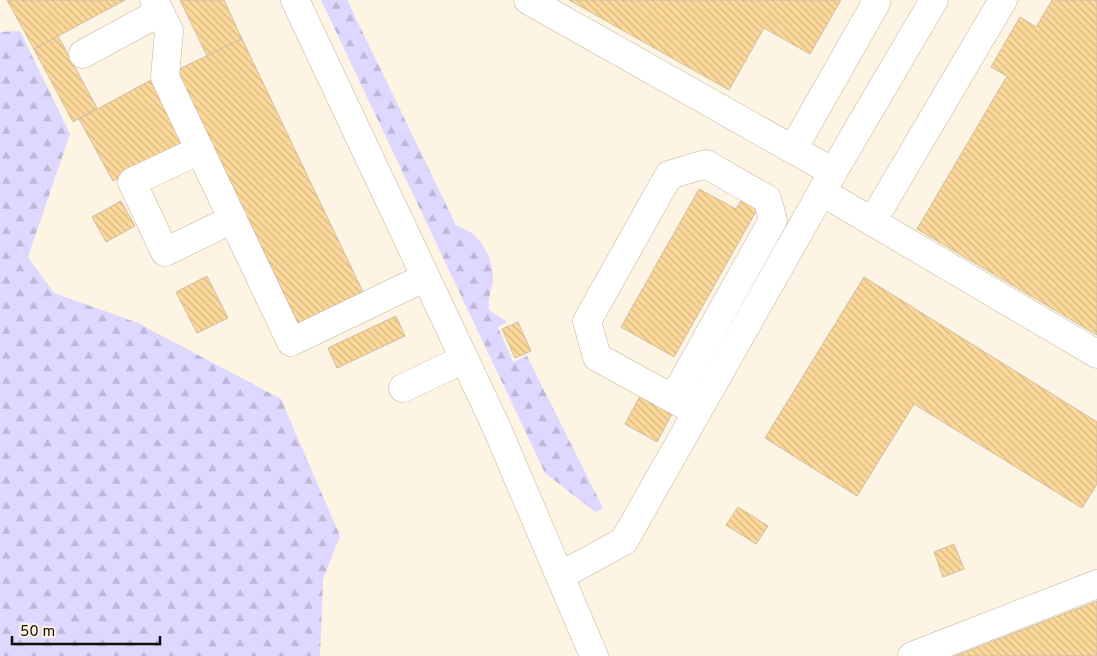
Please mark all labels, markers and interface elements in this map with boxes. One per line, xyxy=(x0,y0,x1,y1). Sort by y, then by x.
scale bar xyxy=(12,614,160,646)
text: 50 m xyxy=(20,623,55,642)

